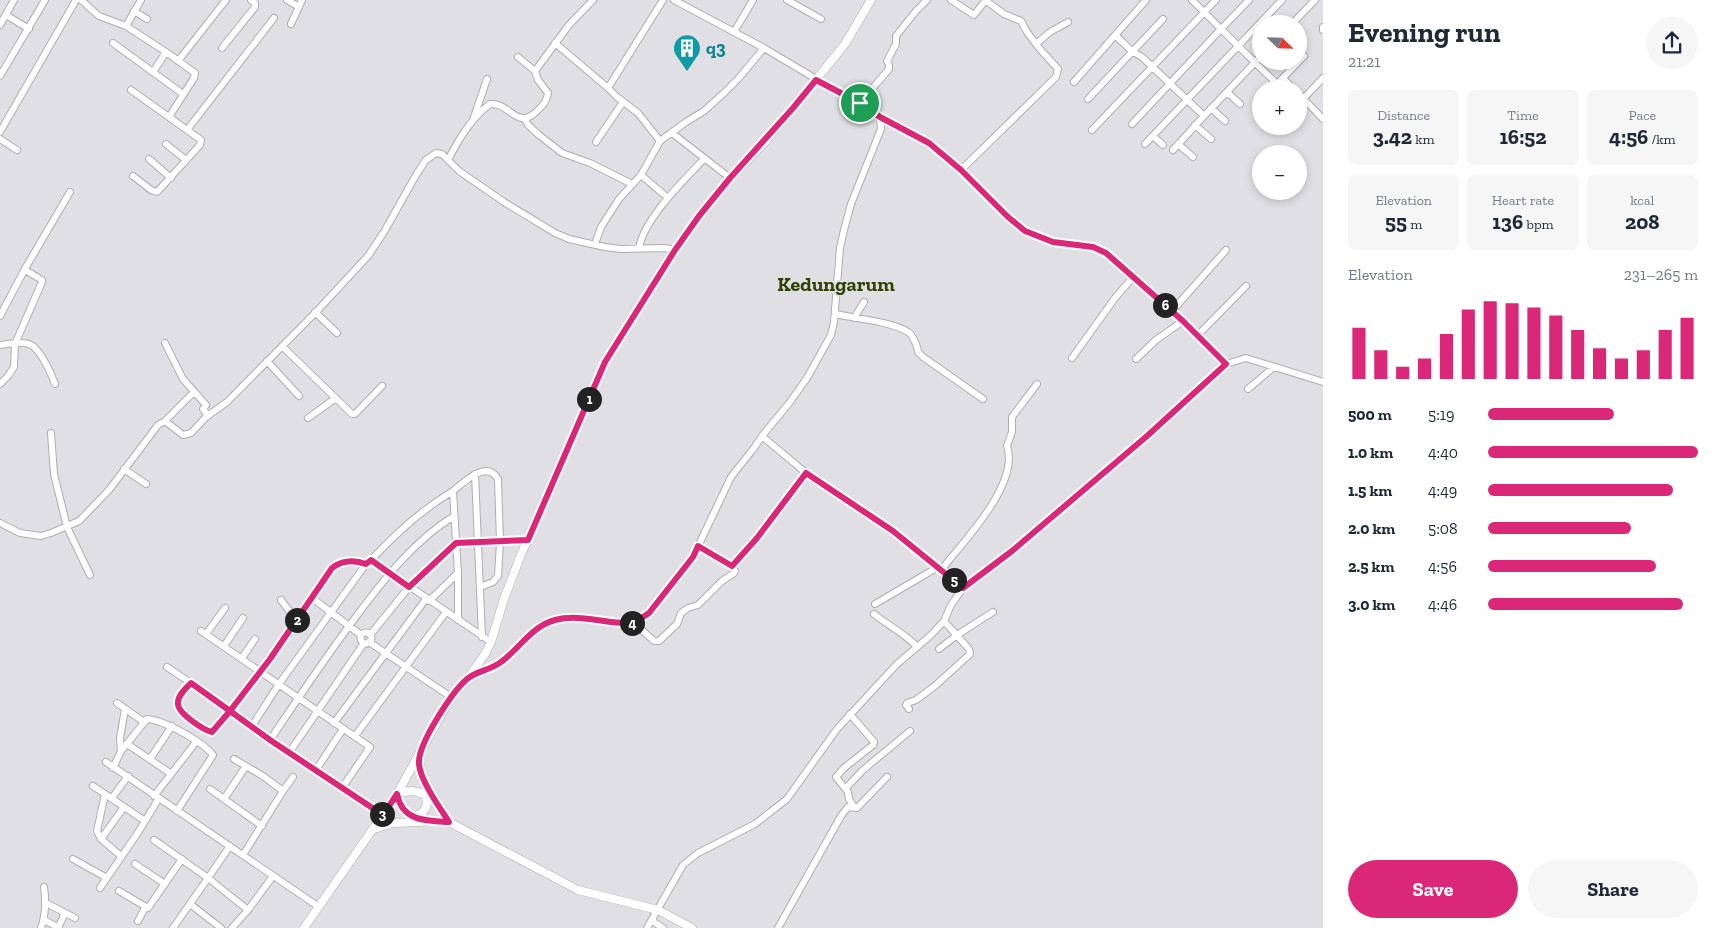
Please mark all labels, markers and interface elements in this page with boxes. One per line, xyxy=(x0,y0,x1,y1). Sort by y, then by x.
north arrow xyxy=(1252,15,1308,70)
map controls xyxy=(1252,15,1307,200)
text: Evening run xyxy=(1348,16,1501,49)
button: share xyxy=(1646,17,1698,69)
building icon: q3 xyxy=(672,33,702,72)
place label: q3 xyxy=(706,37,726,59)
text: 21:21 xyxy=(1348,52,1380,71)
button: + xyxy=(1252,80,1307,135)
pin xyxy=(839,82,881,124)
icon: arrive xyxy=(846,89,874,117)
text: Distance xyxy=(1377,107,1430,124)
text: Time xyxy=(1507,107,1539,124)
text: Pace xyxy=(1628,107,1656,124)
text: 3.42 xyxy=(1373,124,1412,149)
text: 16:52 xyxy=(1499,124,1547,149)
text: 4:56 xyxy=(1609,124,1648,149)
text: km xyxy=(1412,131,1435,148)
text: /km xyxy=(1648,131,1676,148)
button: − xyxy=(1252,145,1307,200)
text: Elevation xyxy=(1375,192,1432,209)
text: Heart rate xyxy=(1492,192,1554,209)
text: kcal xyxy=(1630,192,1654,209)
text: 55 xyxy=(1385,209,1407,234)
text: 136 xyxy=(1492,209,1523,234)
text: 208 xyxy=(1625,209,1660,234)
text: m xyxy=(1407,216,1422,233)
text: bpm xyxy=(1523,216,1554,233)
text: Elevation xyxy=(1348,265,1413,284)
text: 231–265 m xyxy=(1624,265,1698,284)
district label: Kedungarum xyxy=(777,272,895,296)
pin: 6 xyxy=(1152,292,1178,318)
text: 6 xyxy=(1162,297,1169,314)
pin: 1 xyxy=(576,386,602,412)
text: 1 xyxy=(587,391,592,408)
text: 500 m xyxy=(1348,405,1392,424)
text: 5:19 xyxy=(1428,405,1454,424)
text: 1.0 km xyxy=(1348,443,1393,462)
text: 4:40 xyxy=(1428,443,1458,462)
text: 1.5 km xyxy=(1348,481,1392,500)
text: 4:49 xyxy=(1428,481,1457,500)
text: 2.0 km xyxy=(1348,519,1395,538)
text: 5:08 xyxy=(1428,519,1458,538)
text: 2.5 km xyxy=(1348,557,1394,576)
text: 4:56 xyxy=(1428,557,1457,576)
pin: 5 xyxy=(942,568,966,592)
text: 5 xyxy=(951,572,958,589)
text: 3.0 km xyxy=(1348,595,1395,614)
text: 4:46 xyxy=(1428,595,1457,614)
pin: 2 xyxy=(284,608,310,632)
pin: 4 xyxy=(620,610,644,636)
text: 2 xyxy=(294,612,301,629)
text: 4 xyxy=(629,615,636,632)
pin: 3 xyxy=(370,802,394,826)
text: 3 xyxy=(379,806,386,823)
button: Save xyxy=(1348,860,1518,918)
button: Share xyxy=(1528,860,1698,918)

